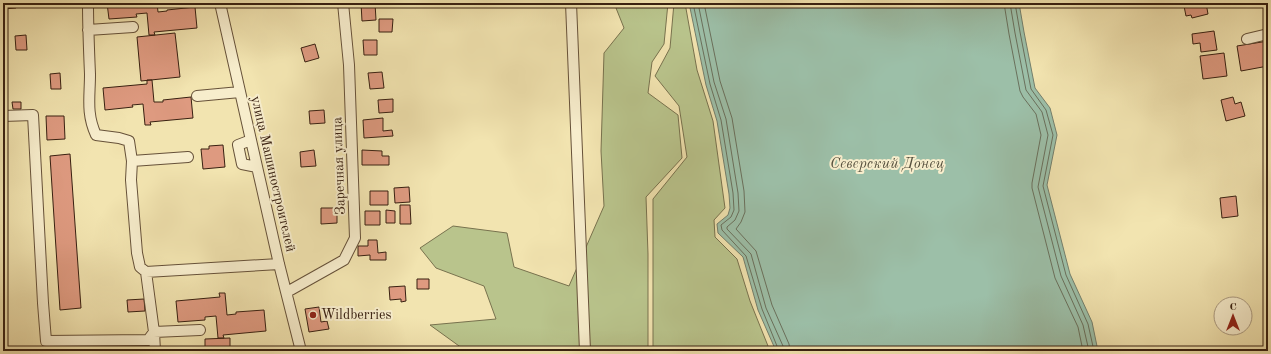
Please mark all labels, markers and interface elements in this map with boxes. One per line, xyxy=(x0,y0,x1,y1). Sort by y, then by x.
street label: улица Машиностроителей xyxy=(248,95,298,253)
street label: Заречная улица xyxy=(330,117,348,215)
water label: Северский Донец xyxy=(830,157,944,172)
north arrow xyxy=(1213,296,1253,336)
text: С xyxy=(1229,302,1237,313)
place label: Wildberries xyxy=(321,308,392,322)
marker: Wildberries xyxy=(308,310,318,320)

